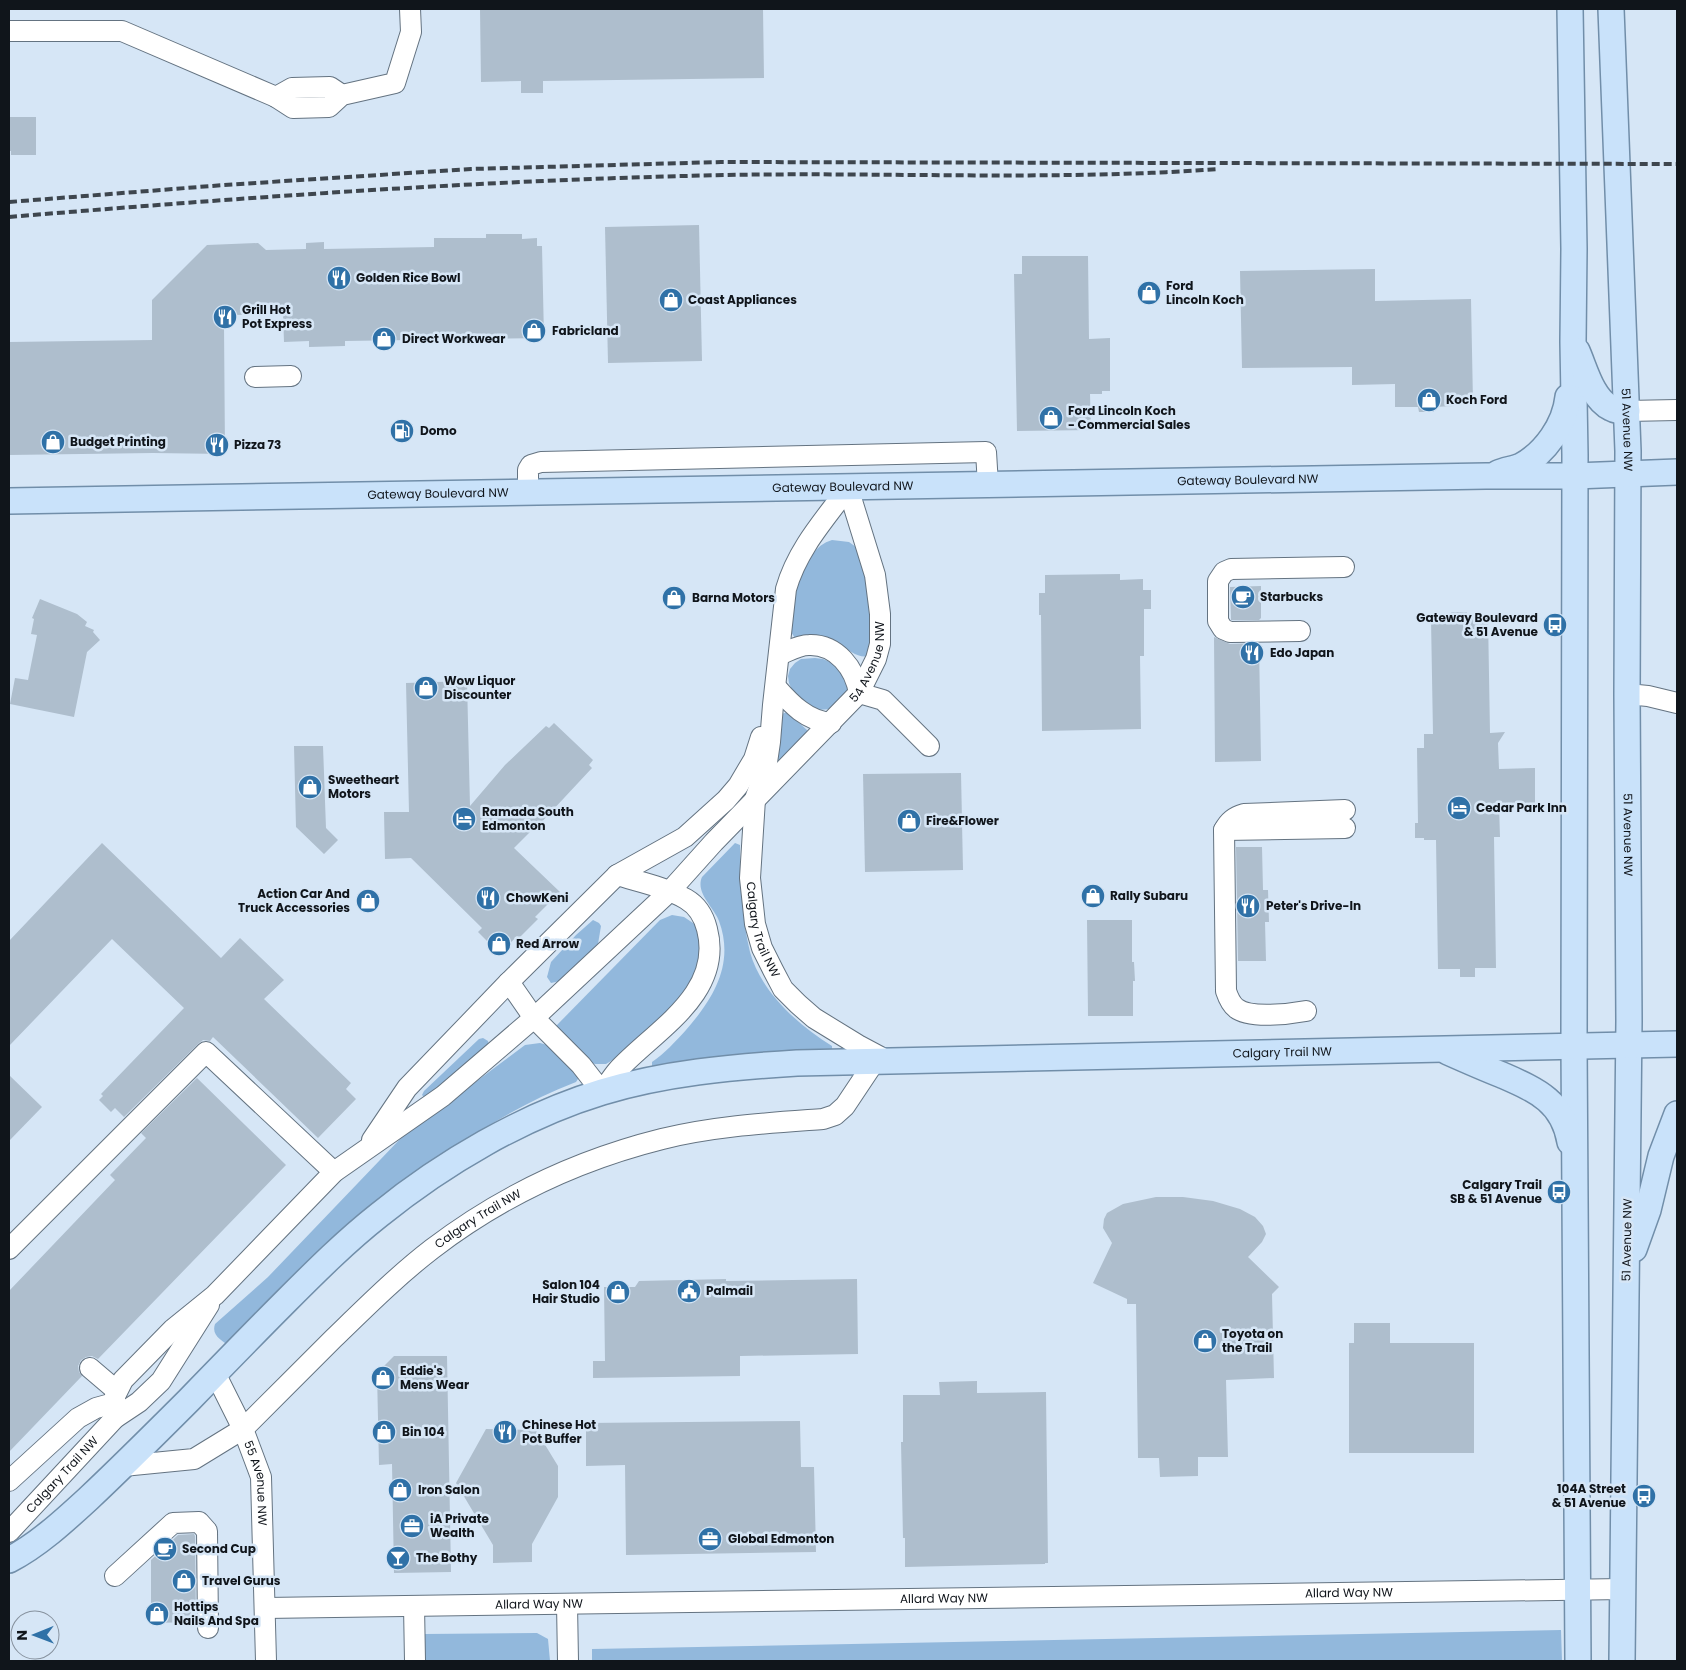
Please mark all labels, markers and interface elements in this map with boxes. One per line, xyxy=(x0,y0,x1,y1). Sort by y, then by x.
restaurant icon: Golden Rice Bowl xyxy=(326,265,352,291)
place label: Golden Rice Bowl xyxy=(356,269,461,286)
place label: Ford Lincoln Koch xyxy=(1166,277,1244,308)
shop icon: Ford Lincoln Koch xyxy=(1136,280,1162,306)
shop icon: Coast Appliances xyxy=(658,287,684,313)
place label: Coast Appliances xyxy=(688,291,797,308)
place label: Grill Hot Pot Express xyxy=(242,301,312,332)
restaurant icon: Grill Hot Pot Express xyxy=(212,304,238,330)
shop icon: Fabricland xyxy=(521,318,547,344)
place label: Fabricland xyxy=(552,322,619,339)
shop icon: Direct Workwear xyxy=(371,326,397,352)
place label: Direct Workwear xyxy=(402,330,505,347)
shop icon: Koch Ford xyxy=(1416,387,1442,413)
street label: 51 Avenue NW xyxy=(1618,388,1637,472)
place label: Koch Ford xyxy=(1446,391,1507,408)
place label: Ford Lincoln Koch - Commercial Sales xyxy=(1068,402,1191,433)
shop icon: Ford Lincoln Koch - Commercial Sales xyxy=(1038,405,1064,431)
fuel station icon: Domo xyxy=(389,418,415,444)
place label: Domo xyxy=(420,422,457,439)
shop icon: Budget Printing xyxy=(40,429,66,455)
restaurant icon: Pizza 73 xyxy=(204,432,230,458)
place label: Budget Printing xyxy=(70,433,166,450)
place label: Pizza 73 xyxy=(234,436,281,453)
street label: Gateway Boulevard NW xyxy=(1177,470,1319,489)
street label: Gateway Boulevard NW xyxy=(772,477,914,496)
street label: Gateway Boulevard NW xyxy=(367,484,509,503)
cafe icon: Starbucks xyxy=(1230,584,1256,610)
shop icon: Barna Motors xyxy=(661,585,687,611)
place label: Starbucks xyxy=(1260,588,1323,605)
place label: Barna Motors xyxy=(692,589,775,606)
place label: Gateway Boulevard & 51 Avenue xyxy=(1416,609,1539,640)
bus stop icon: Gateway Boulevard & 51 Avenue xyxy=(1542,612,1568,638)
street label: 54 Avenue NW xyxy=(845,621,888,706)
restaurant icon: Edo Japan xyxy=(1239,640,1265,666)
place label: Edo Japan xyxy=(1270,644,1334,661)
place label: Wow Liquor Discounter xyxy=(444,672,516,703)
shop icon: Wow Liquor Discounter xyxy=(413,675,439,701)
place label: Sweetheart Motors xyxy=(328,771,399,802)
shop icon: Sweetheart Motors xyxy=(297,774,323,800)
street label: 51 Avenue NW xyxy=(1620,793,1637,877)
hotel icon: Cedar Park Inn xyxy=(1446,795,1472,821)
place label: Cedar Park Inn xyxy=(1476,799,1567,816)
place label: Ramada South Edmonton xyxy=(482,803,574,834)
hotel icon: Ramada South Edmonton xyxy=(451,806,477,832)
shop icon: Fire&Flower xyxy=(896,808,922,834)
place label: Fire&Flower xyxy=(926,812,999,829)
street label: Calgary Trail NW xyxy=(742,881,785,980)
shop icon: Rally Subaru xyxy=(1080,883,1106,909)
place label: Action Car And Truck Accessories xyxy=(238,885,350,916)
restaurant icon: ChowKeni xyxy=(475,885,501,911)
place label: Rally Subaru xyxy=(1110,887,1188,904)
shop icon: Action Car And Truck Accessories xyxy=(355,888,381,914)
place label: ChowKeni xyxy=(506,889,569,906)
restaurant icon: Peter's Drive-In xyxy=(1235,893,1261,919)
place label: Peter's Drive-In xyxy=(1266,897,1361,914)
shop icon: Red Arrow xyxy=(486,931,512,957)
place label: Red Arrow xyxy=(516,935,580,952)
street label: Calgary Trail NW xyxy=(1232,1042,1332,1062)
place label: Calgary Trail SB & 51 Avenue xyxy=(1450,1176,1543,1207)
bus stop icon: Calgary Trail SB & 51 Avenue xyxy=(1546,1179,1572,1205)
street label: Calgary Trail NW xyxy=(431,1185,524,1252)
street label: 51 Avenue NW xyxy=(1617,1198,1636,1282)
place label: Salon 104 Hair Studio xyxy=(532,1276,600,1307)
public building icon: Palmail xyxy=(676,1278,702,1304)
shop icon: Salon 104 Hair Studio xyxy=(605,1279,631,1305)
place label: Palmail xyxy=(706,1282,753,1299)
place label: Toyota on the Trail xyxy=(1222,1325,1283,1356)
shop icon: Toyota on the Trail xyxy=(1192,1328,1218,1354)
place label: Eddie's Mens Wear xyxy=(400,1362,469,1393)
shop icon: Eddie's Mens Wear xyxy=(370,1365,396,1391)
place label: Chinese Hot Pot Buffer xyxy=(522,1416,596,1447)
shop icon: Bin 104 xyxy=(371,1419,397,1445)
restaurant icon: Chinese Hot Pot Buffer xyxy=(492,1419,518,1445)
place label: Bin 104 xyxy=(402,1423,445,1440)
street label: Calgary Trail NW xyxy=(22,1432,102,1517)
street label: 55 Avenue NW xyxy=(240,1438,271,1526)
shop icon: Iron Salon xyxy=(387,1477,413,1503)
place label: 104A Street & 51 Avenue xyxy=(1552,1480,1627,1511)
place label: Iron Salon xyxy=(418,1481,480,1498)
bus stop icon: 104A Street & 51 Avenue xyxy=(1631,1483,1657,1509)
place label: iA Private Wealth xyxy=(430,1510,490,1541)
office icon: iA Private Wealth xyxy=(399,1513,425,1539)
office icon: Global Edmonton xyxy=(697,1526,723,1552)
place label: Global Edmonton xyxy=(728,1530,834,1547)
cafe icon: Second Cup xyxy=(152,1536,178,1562)
place label: Second Cup xyxy=(182,1540,256,1557)
bar icon: The Bothy xyxy=(385,1545,411,1571)
place label: The Bothy xyxy=(416,1549,478,1566)
shop icon: Travel Gurus xyxy=(171,1568,197,1594)
place label: Travel Gurus xyxy=(202,1572,281,1589)
street label: Allard Way NW xyxy=(1305,1583,1393,1601)
street label: Allard Way NW xyxy=(900,1589,988,1607)
street label: Allard Way NW xyxy=(495,1595,583,1613)
place label: Hottips Nails And Spa xyxy=(174,1598,259,1629)
shop icon: Hottips Nails And Spa xyxy=(144,1601,170,1627)
north arrow xyxy=(10,1610,60,1660)
text: N xyxy=(12,1630,32,1641)

